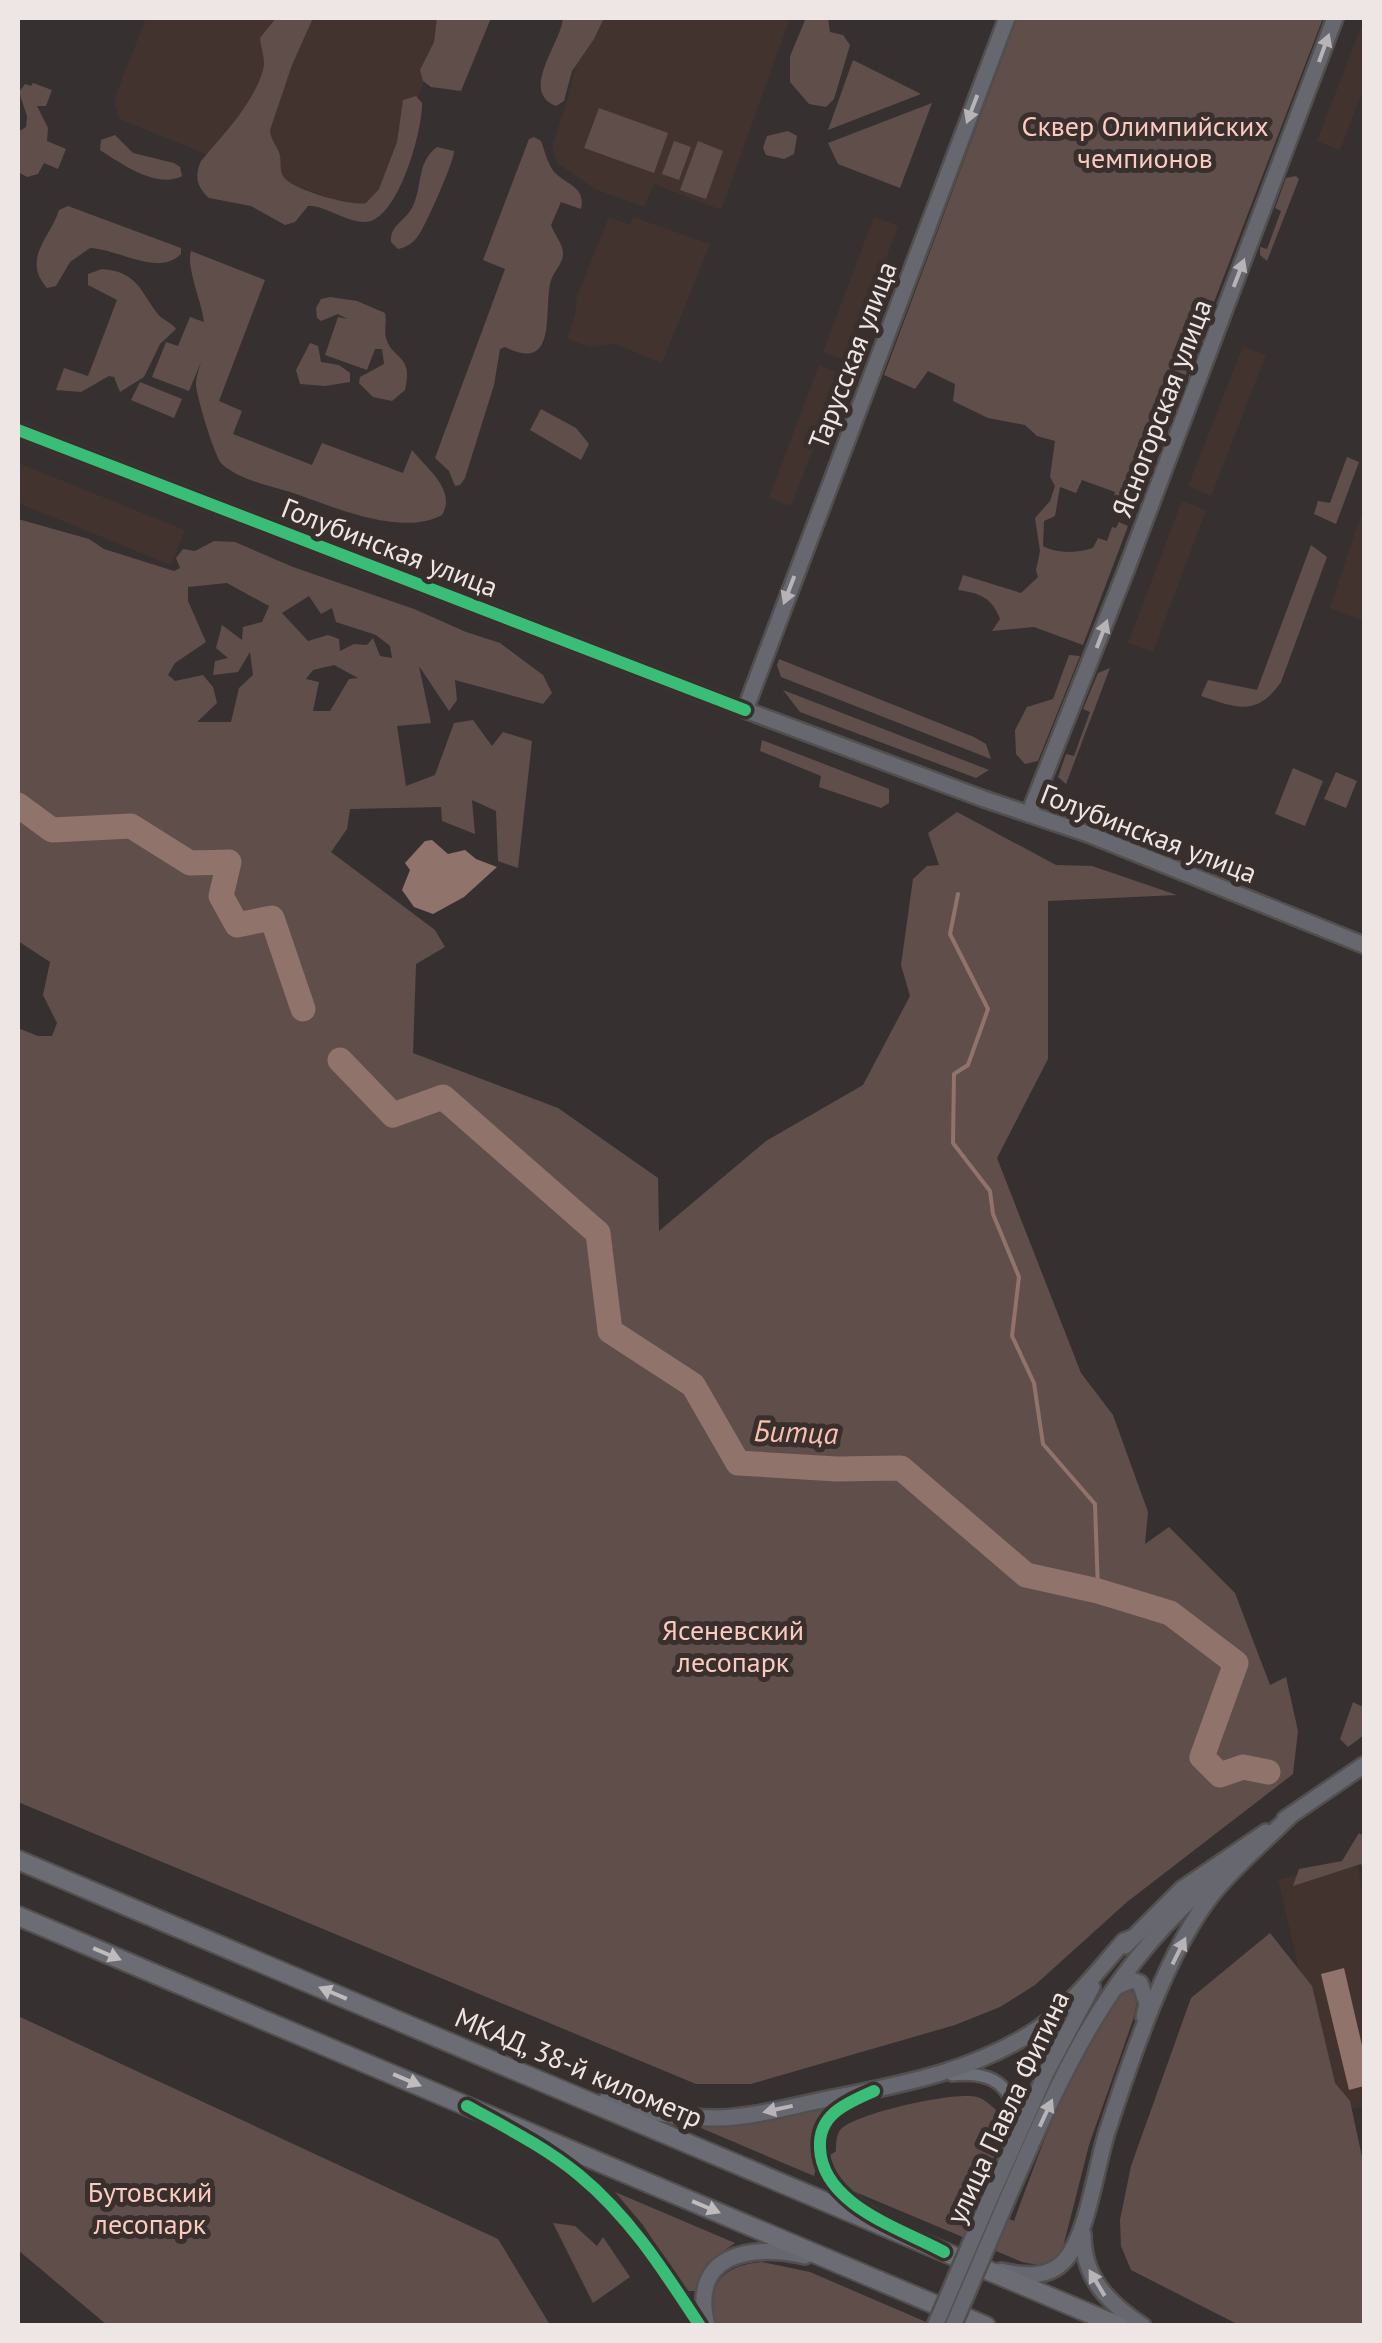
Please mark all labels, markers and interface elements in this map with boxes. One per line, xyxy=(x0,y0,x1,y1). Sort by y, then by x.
one-way arrow xyxy=(1317,33,1332,63)
one-way arrow xyxy=(964,94,979,124)
park label: Сквер Олимпийских чемпионов xyxy=(1021,107,1269,176)
street label: Тарусская улица xyxy=(799,256,905,454)
one-way arrow xyxy=(1232,258,1248,288)
street label: Ясногорская улица xyxy=(1102,294,1220,522)
street label: Голубинская улица xyxy=(277,489,503,605)
one-way arrow xyxy=(781,575,797,605)
one-way arrow xyxy=(1094,619,1110,649)
street label: Голубинская улица xyxy=(1036,775,1262,891)
water label: Битца xyxy=(753,1410,839,1452)
park label: Ясеневский лесопарк xyxy=(662,1611,804,1680)
one-way arrow xyxy=(1171,1936,1188,1965)
one-way arrow xyxy=(92,1946,122,1962)
street label: улица Павла Фитина xyxy=(937,1984,1077,2230)
one-way arrow xyxy=(318,1985,348,2001)
street label: МКАД, 38-й километр xyxy=(450,1998,708,2136)
one-way arrow xyxy=(392,2073,422,2089)
one-way arrow xyxy=(1037,2098,1054,2127)
one-way arrow xyxy=(762,2102,793,2118)
park label: Бутовский лесопарк xyxy=(88,2173,212,2242)
one-way arrow xyxy=(691,2199,721,2215)
one-way arrow xyxy=(1089,2269,1106,2297)

